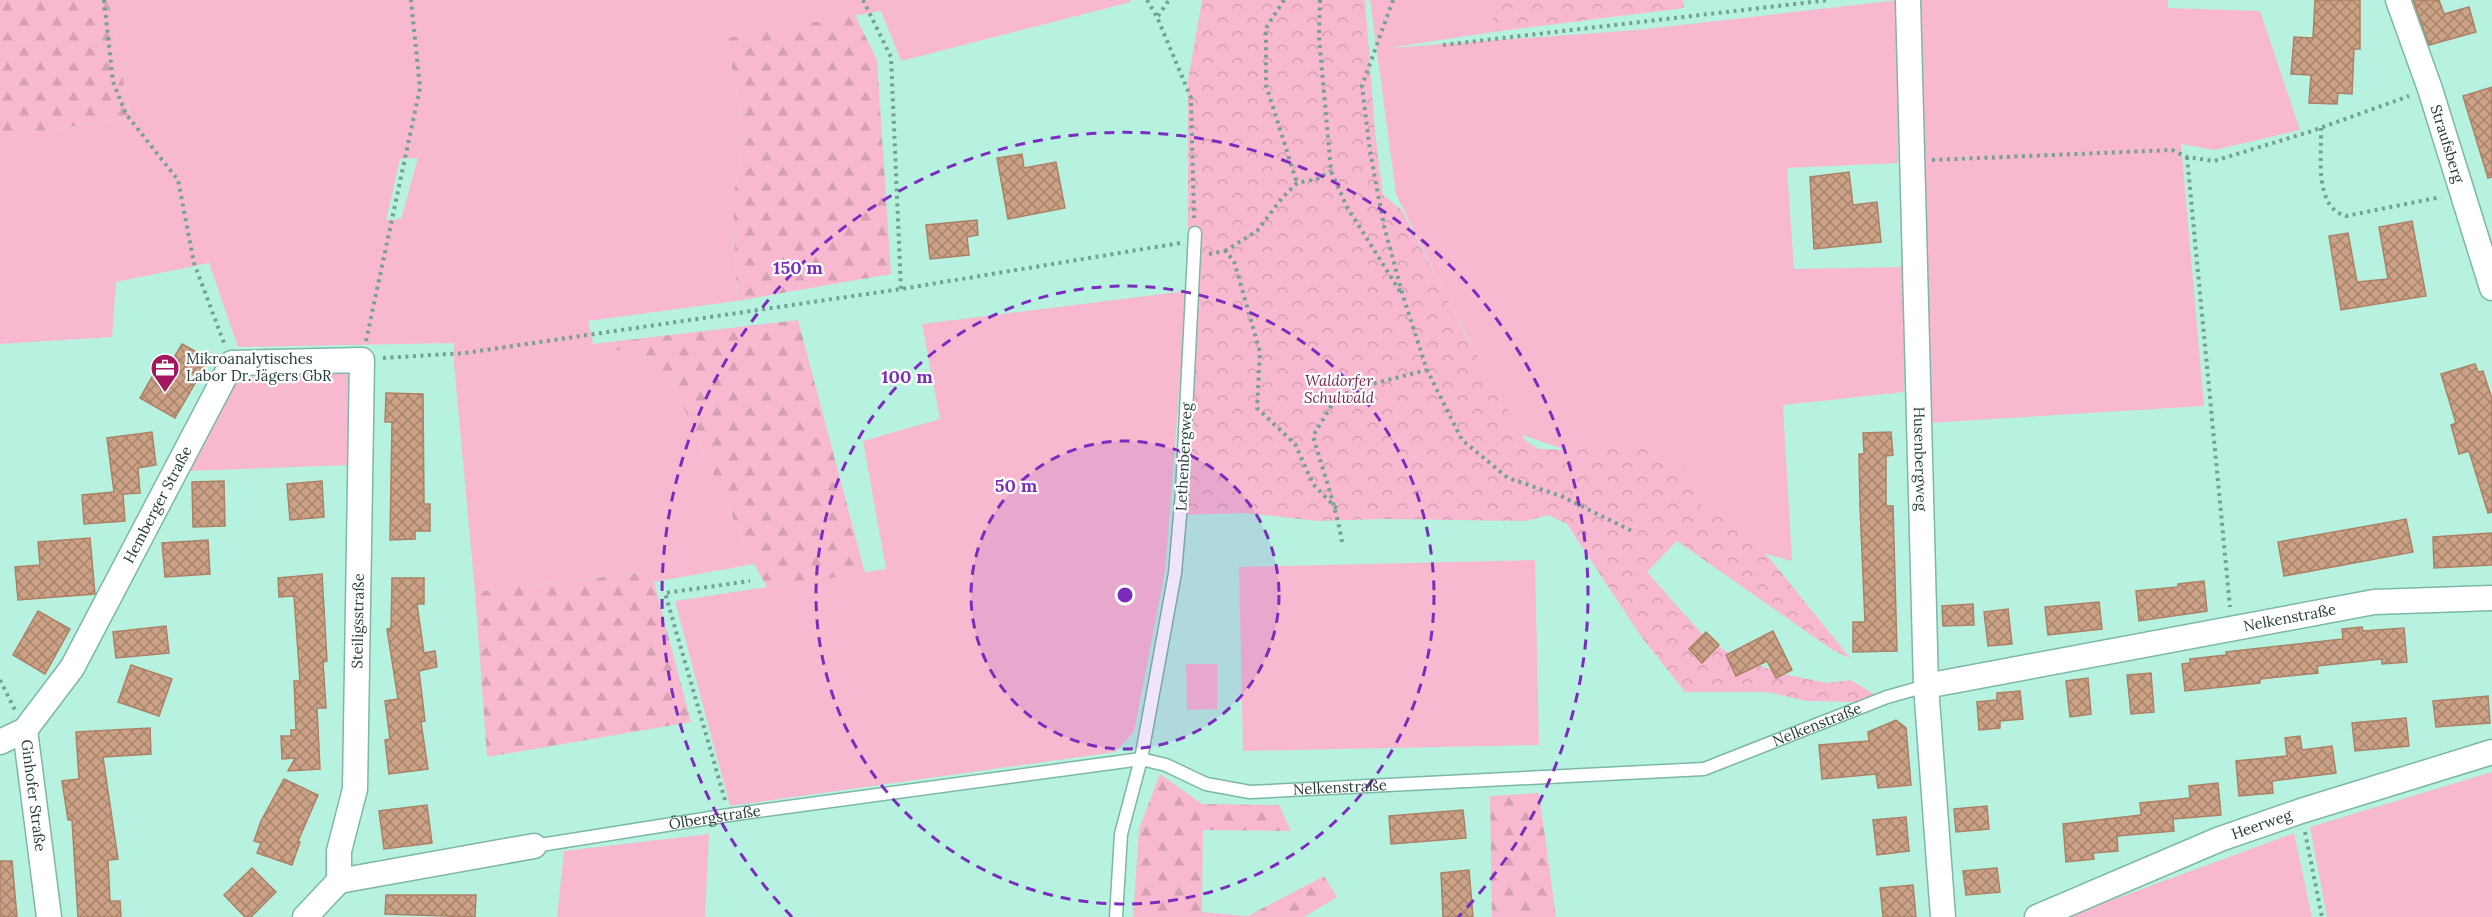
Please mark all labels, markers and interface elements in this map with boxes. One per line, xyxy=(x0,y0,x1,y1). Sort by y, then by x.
street label: Straufsberg xyxy=(2426,102,2469,186)
text: 150 m xyxy=(773,256,823,279)
place label: Mikroanalytisches Labor Dr. Jägers GbR xyxy=(186,349,332,385)
office icon: Mikroanalytisches Labor Dr. Jägers GbR xyxy=(149,352,181,394)
text: 100 m xyxy=(881,365,933,388)
park label: Waldorfer Schulwald xyxy=(1304,371,1375,407)
street label: Lethenbergweg xyxy=(1171,402,1196,512)
street label: Husenbergweg xyxy=(1910,406,1931,512)
street label: Hemberger Straße xyxy=(119,443,196,566)
text: 50 m xyxy=(995,474,1038,497)
street label: Steiligsstraße xyxy=(347,573,368,669)
centre of rings xyxy=(1115,585,1135,605)
street label: Nelkenstraße xyxy=(2242,599,2338,635)
street label: Nelkenstraße xyxy=(1770,698,1864,750)
street label: Ginhofer Straße xyxy=(17,738,51,853)
street label: Nelkenstraße xyxy=(1292,775,1387,799)
street label: Ölbergstraße xyxy=(667,801,762,833)
street label: Heerweg xyxy=(2229,805,2295,843)

